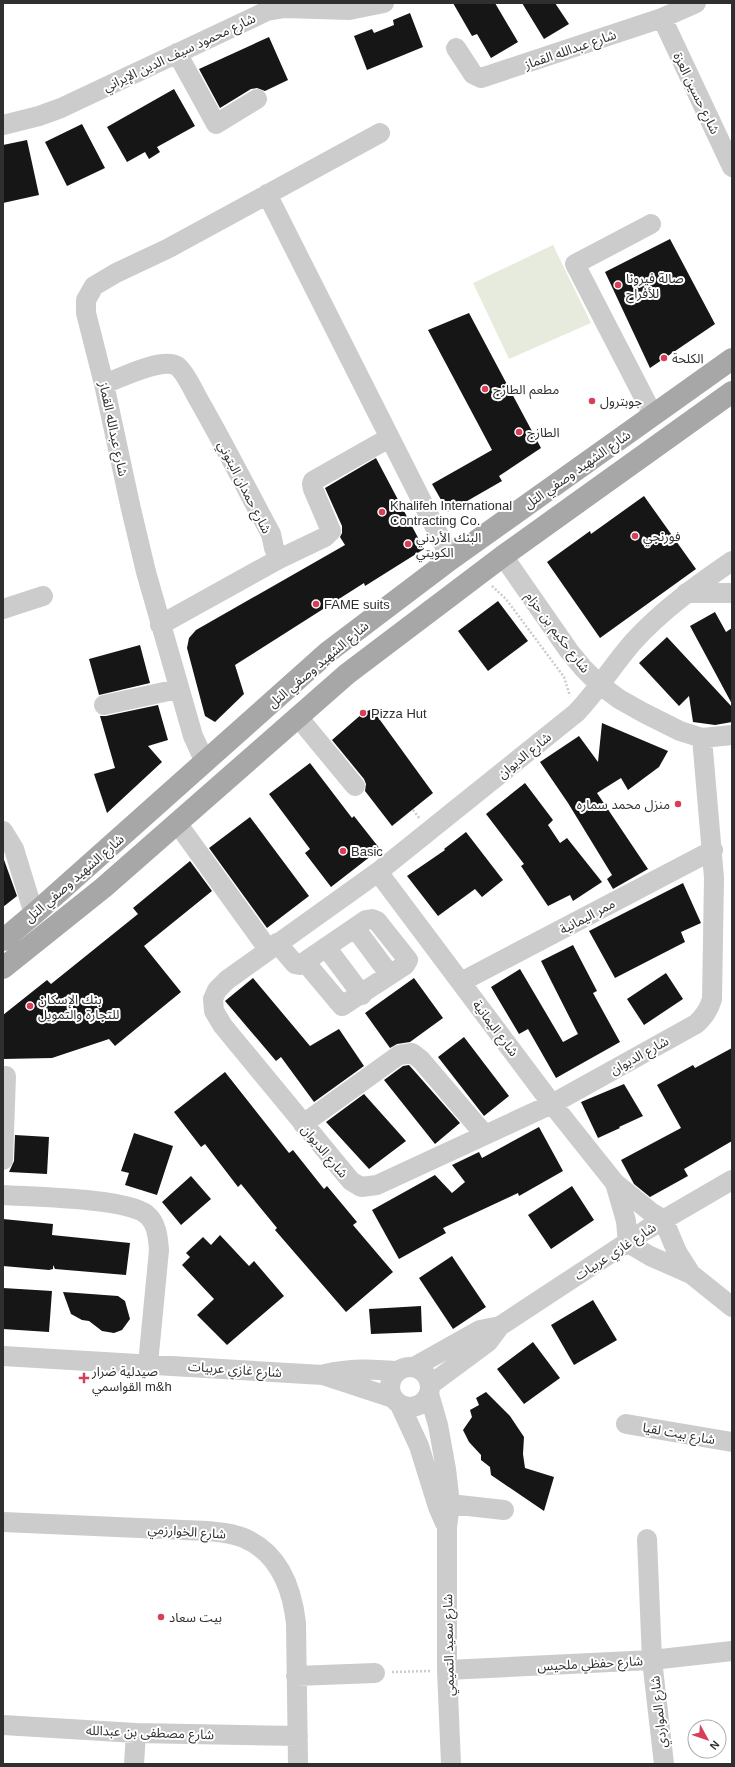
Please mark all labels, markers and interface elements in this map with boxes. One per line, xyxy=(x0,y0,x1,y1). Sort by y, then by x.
street label: شارع محمود سيف الدين الإيراني xyxy=(101,11,259,97)
street label: شارع عبدالله القماز xyxy=(521,27,619,75)
street label: شارع حسين العزة xyxy=(668,50,723,138)
place label: صالة فيرونا للأفراح xyxy=(626,271,684,304)
marker: صالة فيرونا للأفراح xyxy=(613,280,623,290)
place label: الكلحة xyxy=(672,351,704,366)
marker: الكلحة xyxy=(659,353,669,363)
street label: شارع عبدالله القماز xyxy=(93,380,131,478)
place label: مطعم الطازج xyxy=(493,382,559,400)
marker: مطعم الطازج xyxy=(480,384,490,394)
place label: جوبترول xyxy=(600,394,642,410)
marker: جوبترول xyxy=(587,396,597,406)
place label: الطازج xyxy=(527,425,560,443)
marker: الطازج xyxy=(514,427,524,437)
street label: شارع الشهيد وصفي التل xyxy=(521,427,635,514)
street label: شارع حمدان البتوني xyxy=(212,439,274,537)
place label: Khalifeh International Contracting Co. xyxy=(390,498,512,528)
marker: Khalifeh International Contracting Co. xyxy=(377,507,387,517)
place label: فورنجي xyxy=(643,529,681,547)
place label: البنك الأردني الكويتي xyxy=(416,530,481,563)
marker: فورنجي xyxy=(630,531,640,541)
marker: البنك الأردني الكويتي xyxy=(403,539,413,549)
street label: شارع حكيم بن حزام xyxy=(520,589,593,678)
place label: FAME suits xyxy=(324,597,390,612)
marker: FAME suits xyxy=(311,599,321,609)
street label: شارع الشهيد وصفي التل xyxy=(265,618,374,713)
place label: Pizza Hut xyxy=(371,706,427,721)
marker: Pizza Hut xyxy=(358,708,368,718)
street label: شارع الديوان xyxy=(495,729,556,784)
place label: منزل محمد سماره xyxy=(577,797,670,813)
marker: منزل محمد سماره xyxy=(673,799,683,809)
street label: شارع الشهيد وصفي التل xyxy=(22,831,129,928)
place label: Basic xyxy=(351,844,383,859)
marker: Basic xyxy=(338,846,348,856)
street label: ممر اليمانية xyxy=(557,896,618,937)
place label: بنك الإسكان للتجارة والتمويل xyxy=(38,992,119,1023)
street label: شارع اليمانية xyxy=(467,997,522,1061)
marker: بنك الإسكان للتجارة والتمويل xyxy=(25,1001,35,1011)
street label: شارع الديوان xyxy=(607,1033,672,1080)
street label: شارع الديوان xyxy=(296,1122,351,1183)
street label: شارع غازي عربيات xyxy=(572,1220,660,1286)
street label: شارع غازي عربيات xyxy=(187,1359,282,1383)
place label: صيدلية ضرار القواسمي m&h xyxy=(91,1364,172,1397)
marker: صيدلية ضرار القواسمي m&h xyxy=(79,1373,89,1383)
street label: شارع بيت لقيا xyxy=(641,1420,716,1450)
street label: شارع الخوارزمي xyxy=(147,1521,227,1545)
street label: شارع سعيد التميمي xyxy=(440,1594,460,1696)
place label: بيت سعاد xyxy=(169,1610,222,1625)
marker: بيت سعاد xyxy=(156,1612,166,1622)
street label: شارع حفظي ملحيس xyxy=(537,1653,643,1677)
street label: شارع المواردي xyxy=(647,1675,673,1749)
north arrow xyxy=(687,1719,727,1759)
street label: شارع مصطفى بن عبدالله xyxy=(86,1723,214,1745)
text: N xyxy=(707,1739,722,1752)

